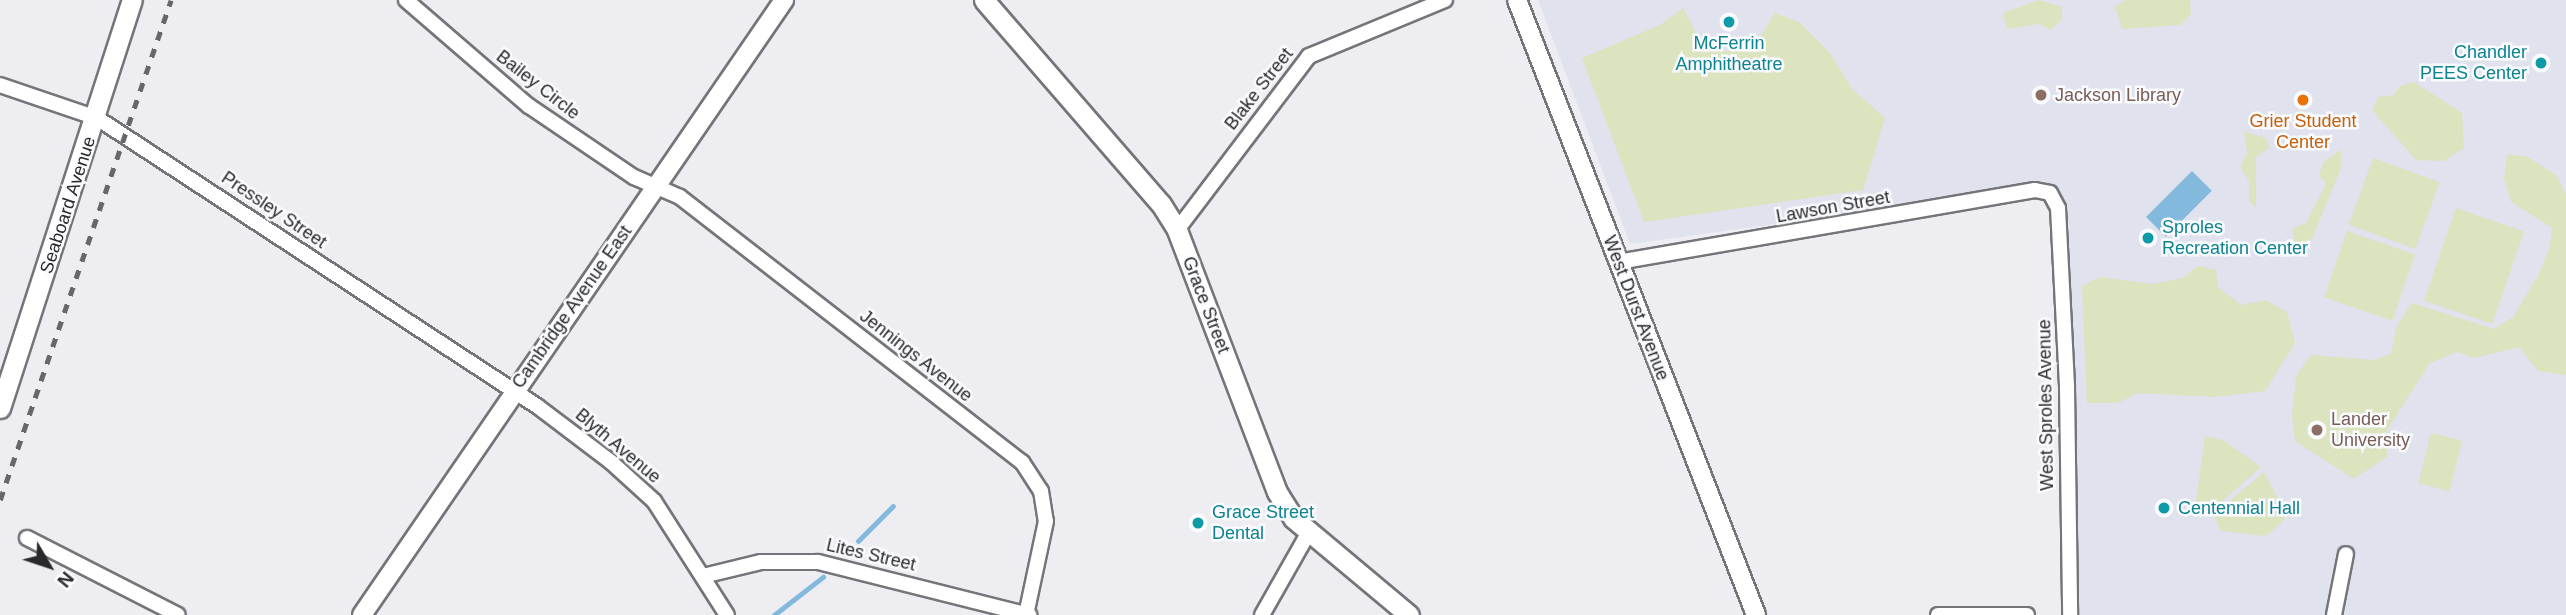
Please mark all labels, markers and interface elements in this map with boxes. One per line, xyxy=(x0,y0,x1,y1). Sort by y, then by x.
marker: McFerrin Amphitheatre xyxy=(1721,14,1737,30)
place label: McFerrin Amphitheatre xyxy=(1675,33,1783,76)
place label: Chandler PEES Center xyxy=(2420,42,2527,84)
street label: Blake Street xyxy=(1220,44,1298,134)
street label: Bailey Circle xyxy=(492,46,584,124)
marker: Chandler PEES Center xyxy=(2533,55,2549,71)
place label: Jackson Library xyxy=(2055,84,2181,106)
marker: Jackson Library xyxy=(2033,87,2049,103)
marker: Grier Student Center xyxy=(2295,92,2311,108)
place label: Grier Student Center xyxy=(2249,111,2357,154)
street label: Seaboard Avenue xyxy=(36,133,100,277)
street label: Pressley Street xyxy=(217,167,331,253)
street label: Lawson Street xyxy=(1774,186,1892,228)
place label: Sproles Recreation Center xyxy=(2162,217,2308,260)
street label: Cambridge Avenue East xyxy=(507,221,637,393)
marker: Sproles Recreation Center xyxy=(2140,230,2156,246)
street label: West Durst Avenue xyxy=(1598,232,1674,384)
street label: Grace Street xyxy=(1178,253,1234,357)
street label: Jennings Avenue xyxy=(855,305,977,407)
street label: West Sproles Avenue xyxy=(2034,319,2058,491)
street label: Blyth Avenue xyxy=(571,404,665,488)
place label: Lander University xyxy=(2331,409,2410,452)
marker: Lander University xyxy=(2309,422,2325,438)
place label: Centennial Hall xyxy=(2178,497,2300,519)
marker: Centennial Hall xyxy=(2156,500,2172,516)
place label: Grace Street Dental xyxy=(1212,502,1314,544)
marker: Grace Street Dental xyxy=(1190,515,1206,531)
north arrow xyxy=(14,531,84,601)
street label: Lites Street xyxy=(824,534,918,576)
text: N xyxy=(53,568,78,591)

